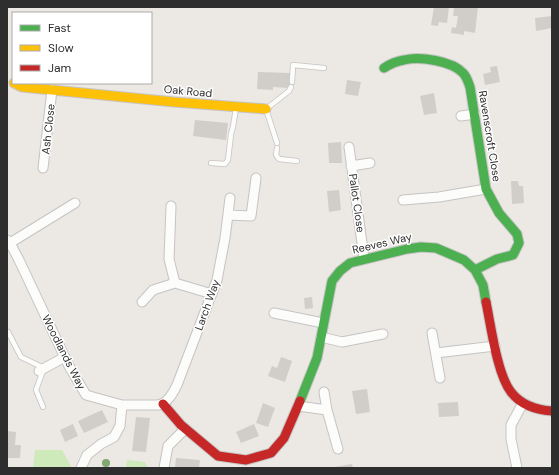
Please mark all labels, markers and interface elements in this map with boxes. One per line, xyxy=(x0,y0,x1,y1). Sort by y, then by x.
legend xyxy=(12,12,152,84)
text: Fast xyxy=(48,20,71,36)
text: Slow xyxy=(48,40,74,56)
text: Jam xyxy=(48,60,71,76)
street label: Oak Road xyxy=(163,82,213,100)
street label: Ravenscroft Close xyxy=(476,89,504,183)
street label: Ash Close xyxy=(38,103,58,155)
street label: Pallot Close xyxy=(346,173,368,233)
street label: Reeves Way xyxy=(351,229,413,257)
street label: Larch Way xyxy=(191,278,223,332)
street label: Woodlands Way xyxy=(39,312,89,392)

